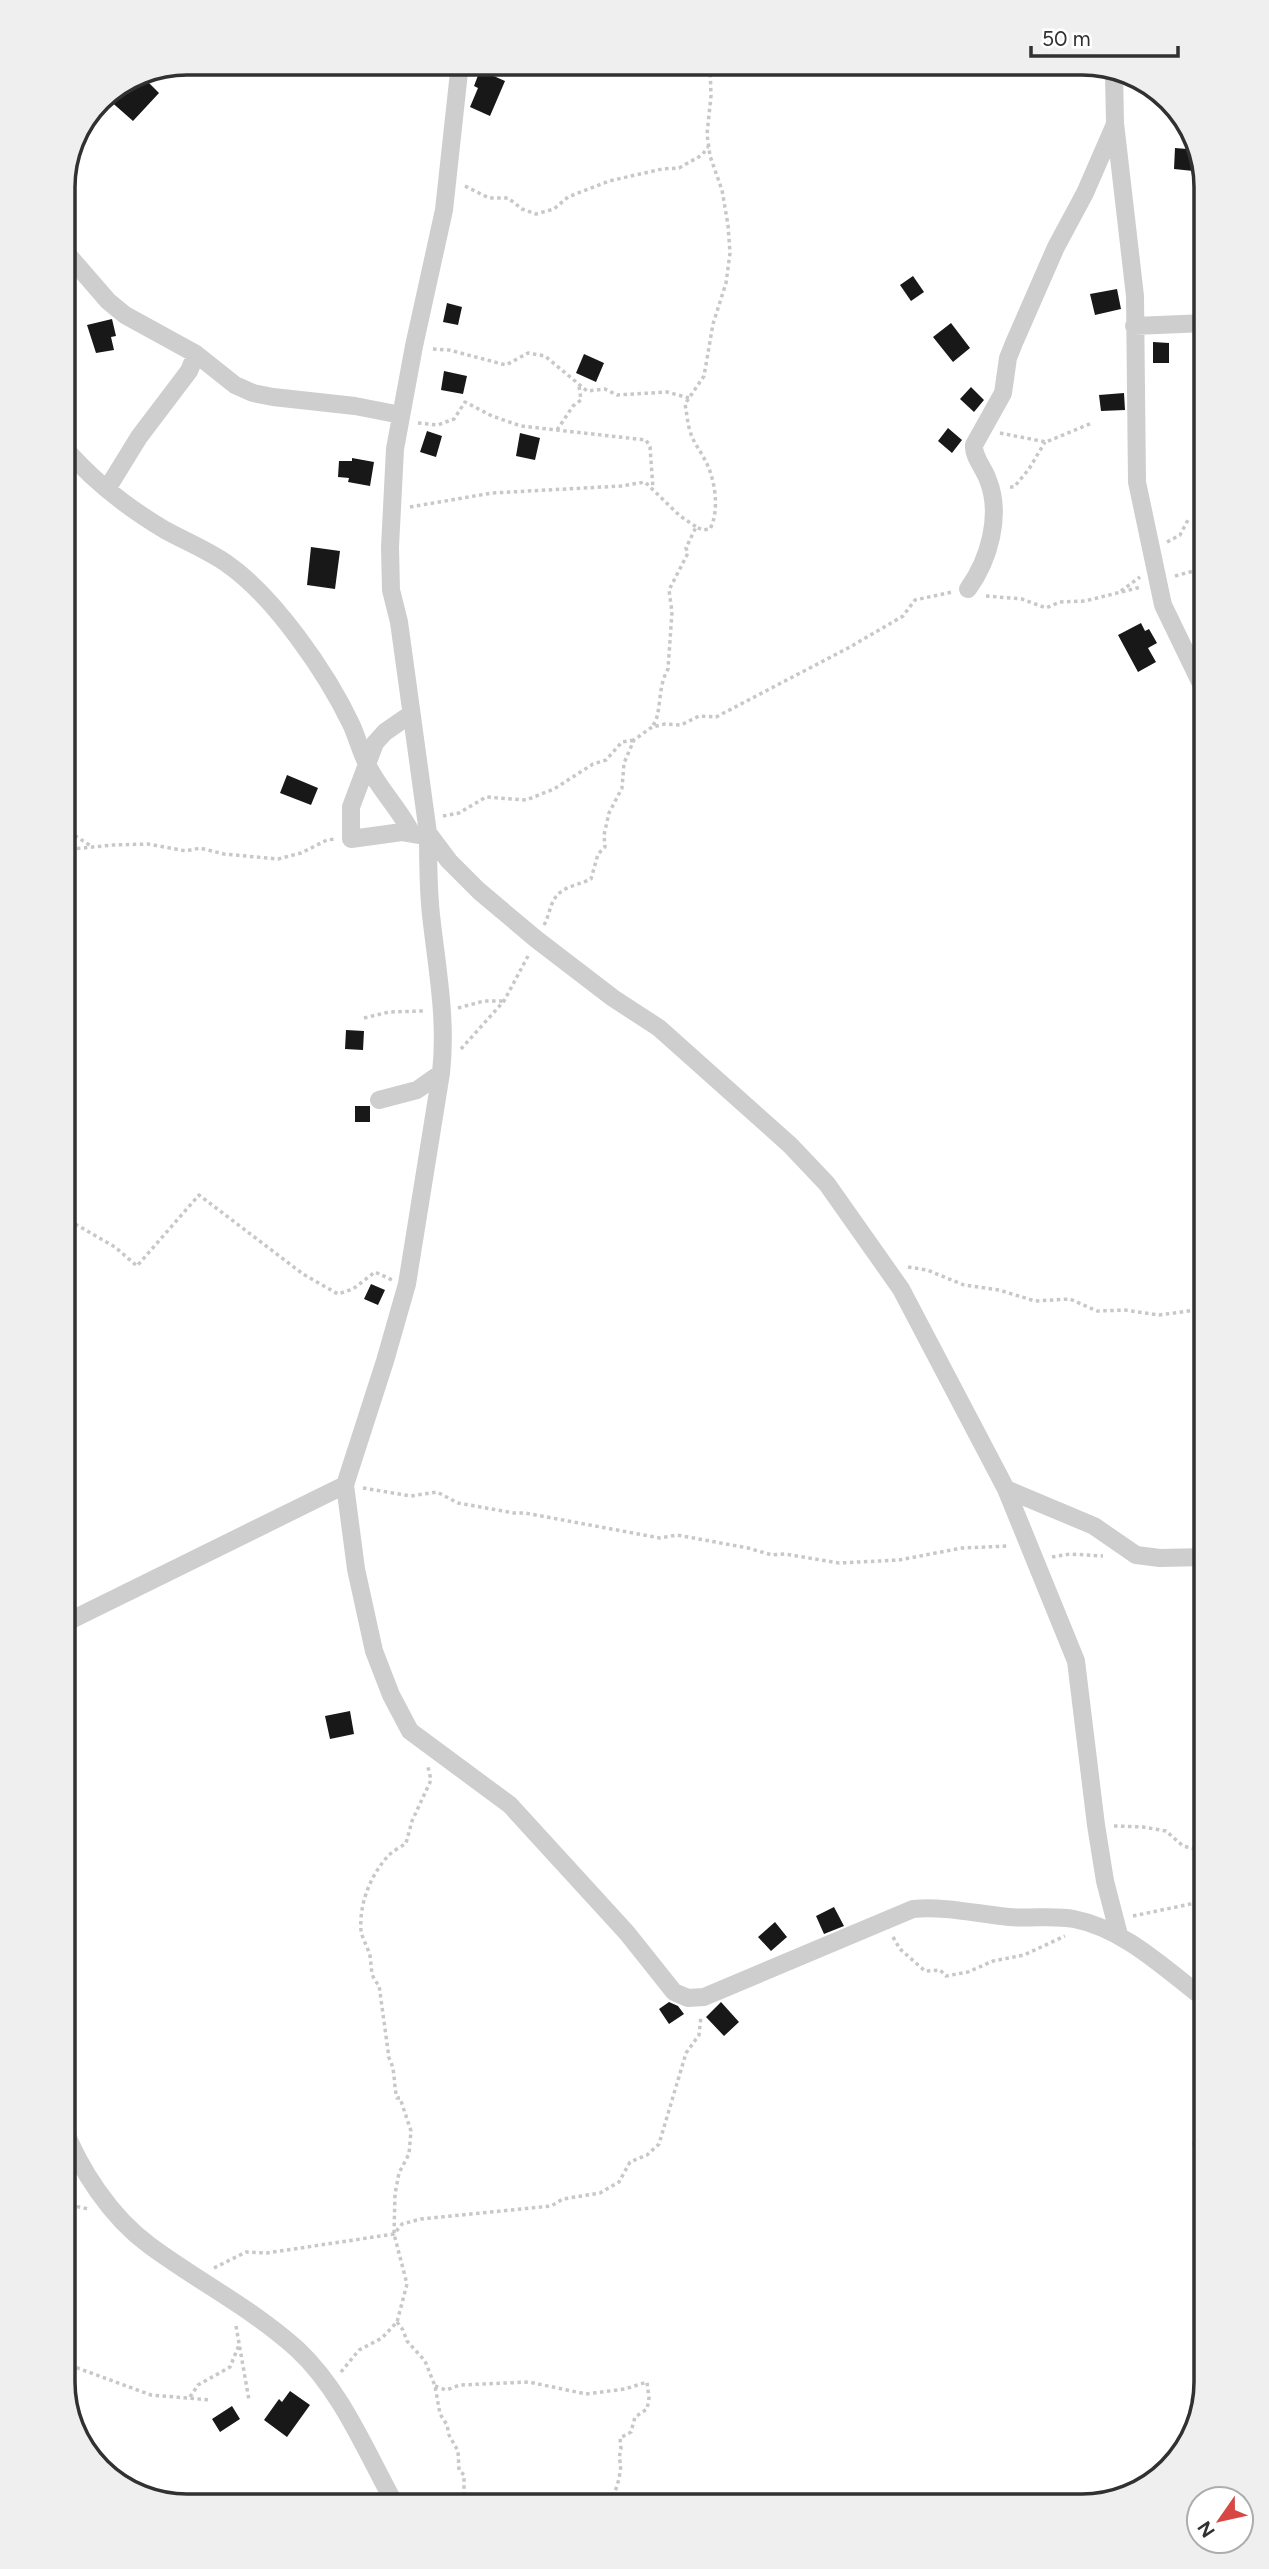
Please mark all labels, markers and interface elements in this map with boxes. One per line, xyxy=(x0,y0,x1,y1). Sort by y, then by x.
scale bar xyxy=(1031,14,1178,58)
text: 50 m xyxy=(1042,26,1091,51)
north arrow xyxy=(1185,2485,1255,2555)
text: N xyxy=(1193,2517,1220,2542)

